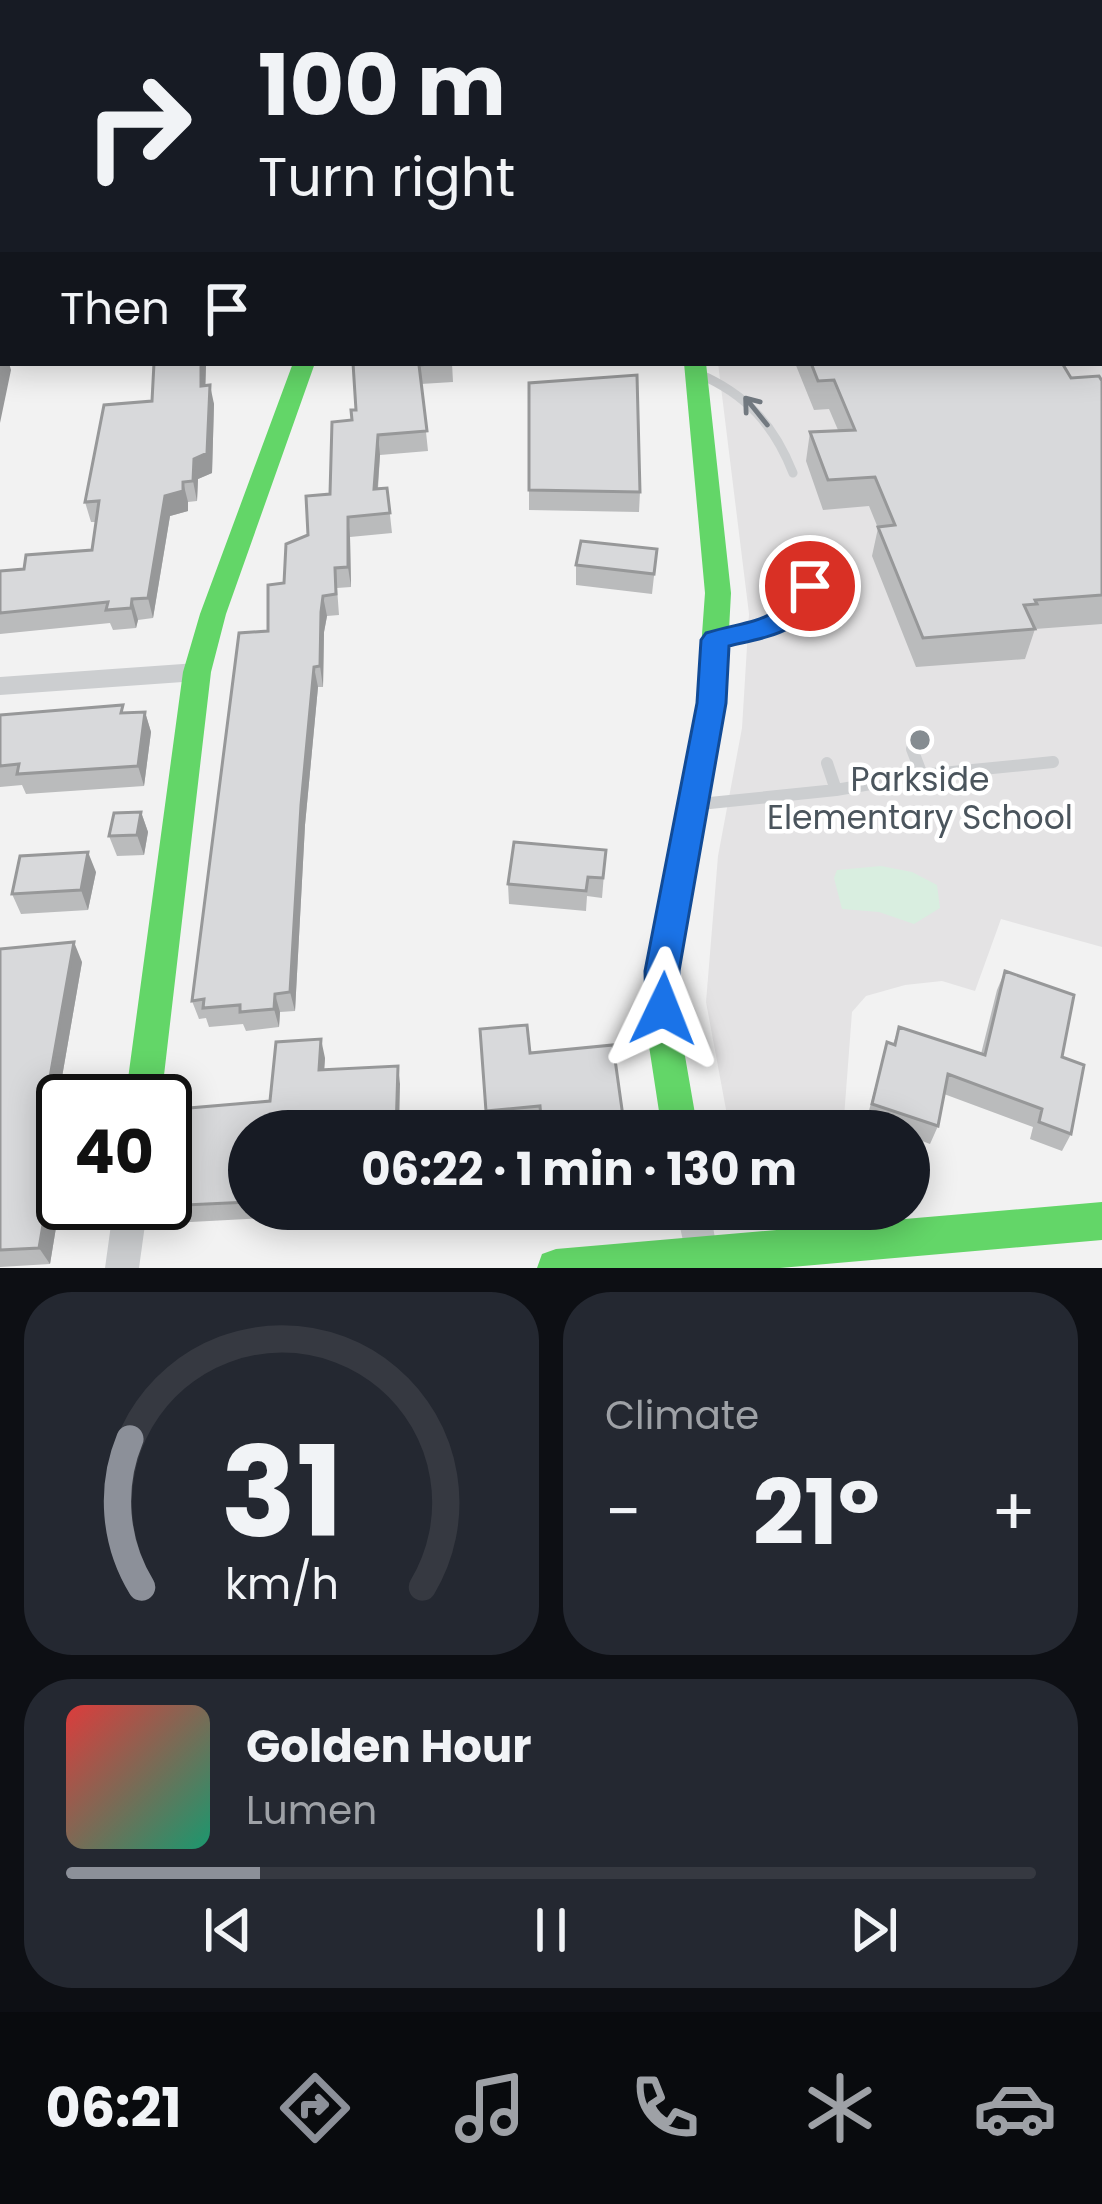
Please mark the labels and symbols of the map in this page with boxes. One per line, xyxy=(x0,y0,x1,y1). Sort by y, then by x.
one-way arrow xyxy=(743,396,770,427)
pin xyxy=(759,535,861,637)
marker: Parkside Elementary School xyxy=(907,727,933,753)
place label: Parkside Elementary School xyxy=(767,756,1073,841)
position arrow xyxy=(600,946,726,1072)
speed limit sign: 40 xyxy=(36,1074,192,1230)

